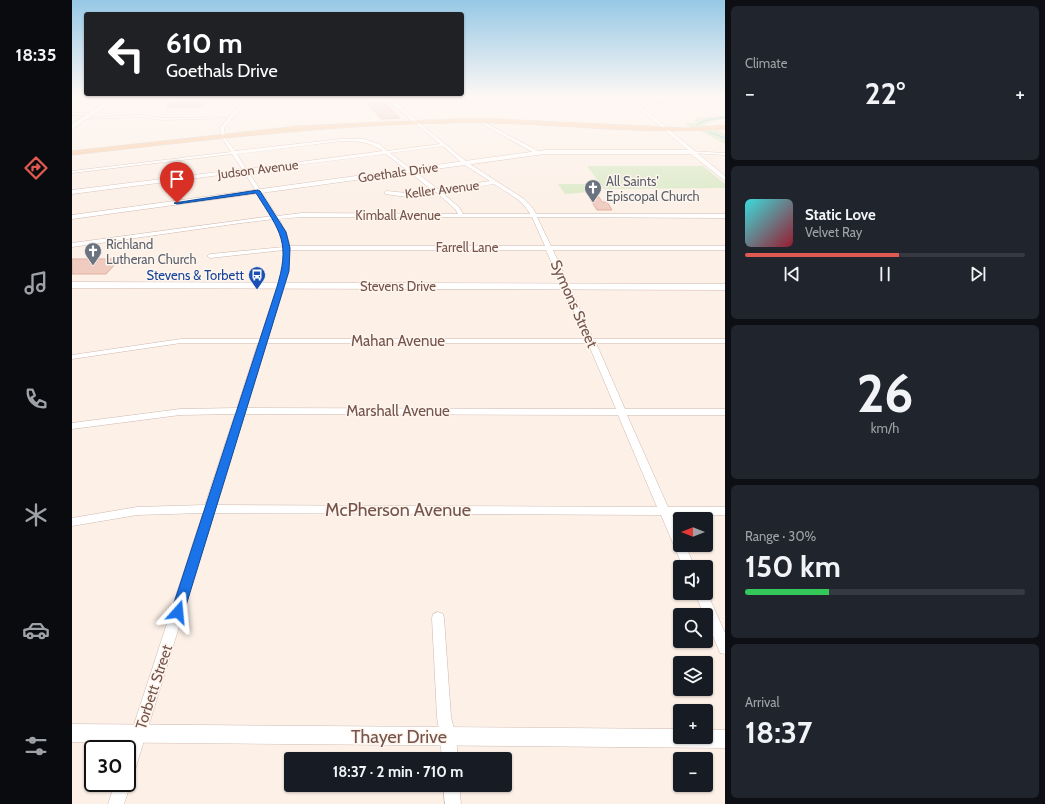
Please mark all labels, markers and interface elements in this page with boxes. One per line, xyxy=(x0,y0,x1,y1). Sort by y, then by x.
text: 610 m xyxy=(166,26,242,60)
icon: left xyxy=(100,28,152,80)
text: 18:35 xyxy=(16,44,56,66)
text: Climate xyxy=(745,55,787,71)
text: Goethals Drive xyxy=(166,60,278,82)
text: 22° xyxy=(865,75,905,112)
text: − xyxy=(745,80,755,107)
text: + xyxy=(1015,80,1025,107)
icon: directions xyxy=(22,154,50,182)
street label: Judson Avenue xyxy=(216,156,300,182)
street label: Goethals Drive xyxy=(357,158,439,186)
pin xyxy=(160,162,194,203)
icon: arrive xyxy=(166,168,188,190)
place label: All Saints' Episcopal Church xyxy=(606,173,700,204)
street label: Keller Avenue xyxy=(404,176,480,201)
church icon: All Saints' Episcopal Church xyxy=(583,178,603,203)
text: Static Love xyxy=(805,206,876,224)
street label: Kimball Avenue xyxy=(355,207,441,223)
text: Velvet Ray xyxy=(805,224,862,240)
place label: Richland Lutheran Church xyxy=(106,236,197,267)
street label: Farrell Lane xyxy=(436,239,499,255)
church icon: Richland Lutheran Church xyxy=(83,241,103,266)
street label: Symons Street xyxy=(547,257,601,351)
icon: previous xyxy=(781,263,803,285)
icon: pause xyxy=(874,263,896,285)
icon: next xyxy=(967,263,989,285)
bus stop icon: Stevens & Torbett xyxy=(247,265,267,290)
place label: Stevens & Torbett xyxy=(146,267,245,283)
icon: music xyxy=(22,269,50,297)
street label: Stevens Drive xyxy=(360,278,436,294)
street label: Mahan Avenue xyxy=(351,332,445,350)
text: 26 xyxy=(857,362,913,425)
icon: phone xyxy=(22,385,50,413)
street label: Marshall Avenue xyxy=(346,402,450,420)
text: km/h xyxy=(871,420,899,436)
street label: McPherson Avenue xyxy=(325,499,471,521)
icon: climate xyxy=(22,501,50,529)
north arrow xyxy=(673,512,713,552)
map controls xyxy=(673,512,713,792)
text: Range · 30% xyxy=(745,528,816,544)
text: 150 km xyxy=(745,548,841,585)
button: sound xyxy=(673,560,713,600)
position arrow xyxy=(157,591,199,633)
button: search xyxy=(673,608,713,648)
icon: car xyxy=(22,616,50,644)
street label: Torbett Street xyxy=(132,642,176,732)
button: layers xyxy=(673,656,713,696)
text: Arrival xyxy=(745,694,780,710)
button: + xyxy=(673,704,713,744)
text: 18:37 xyxy=(745,714,812,751)
street label: Thayer Drive xyxy=(351,726,447,748)
icon: filters xyxy=(22,732,50,760)
speed limit sign: 30 xyxy=(84,740,136,792)
button: − xyxy=(673,752,713,792)
text: 18:37 · 2 min · 710 m xyxy=(333,763,463,781)

